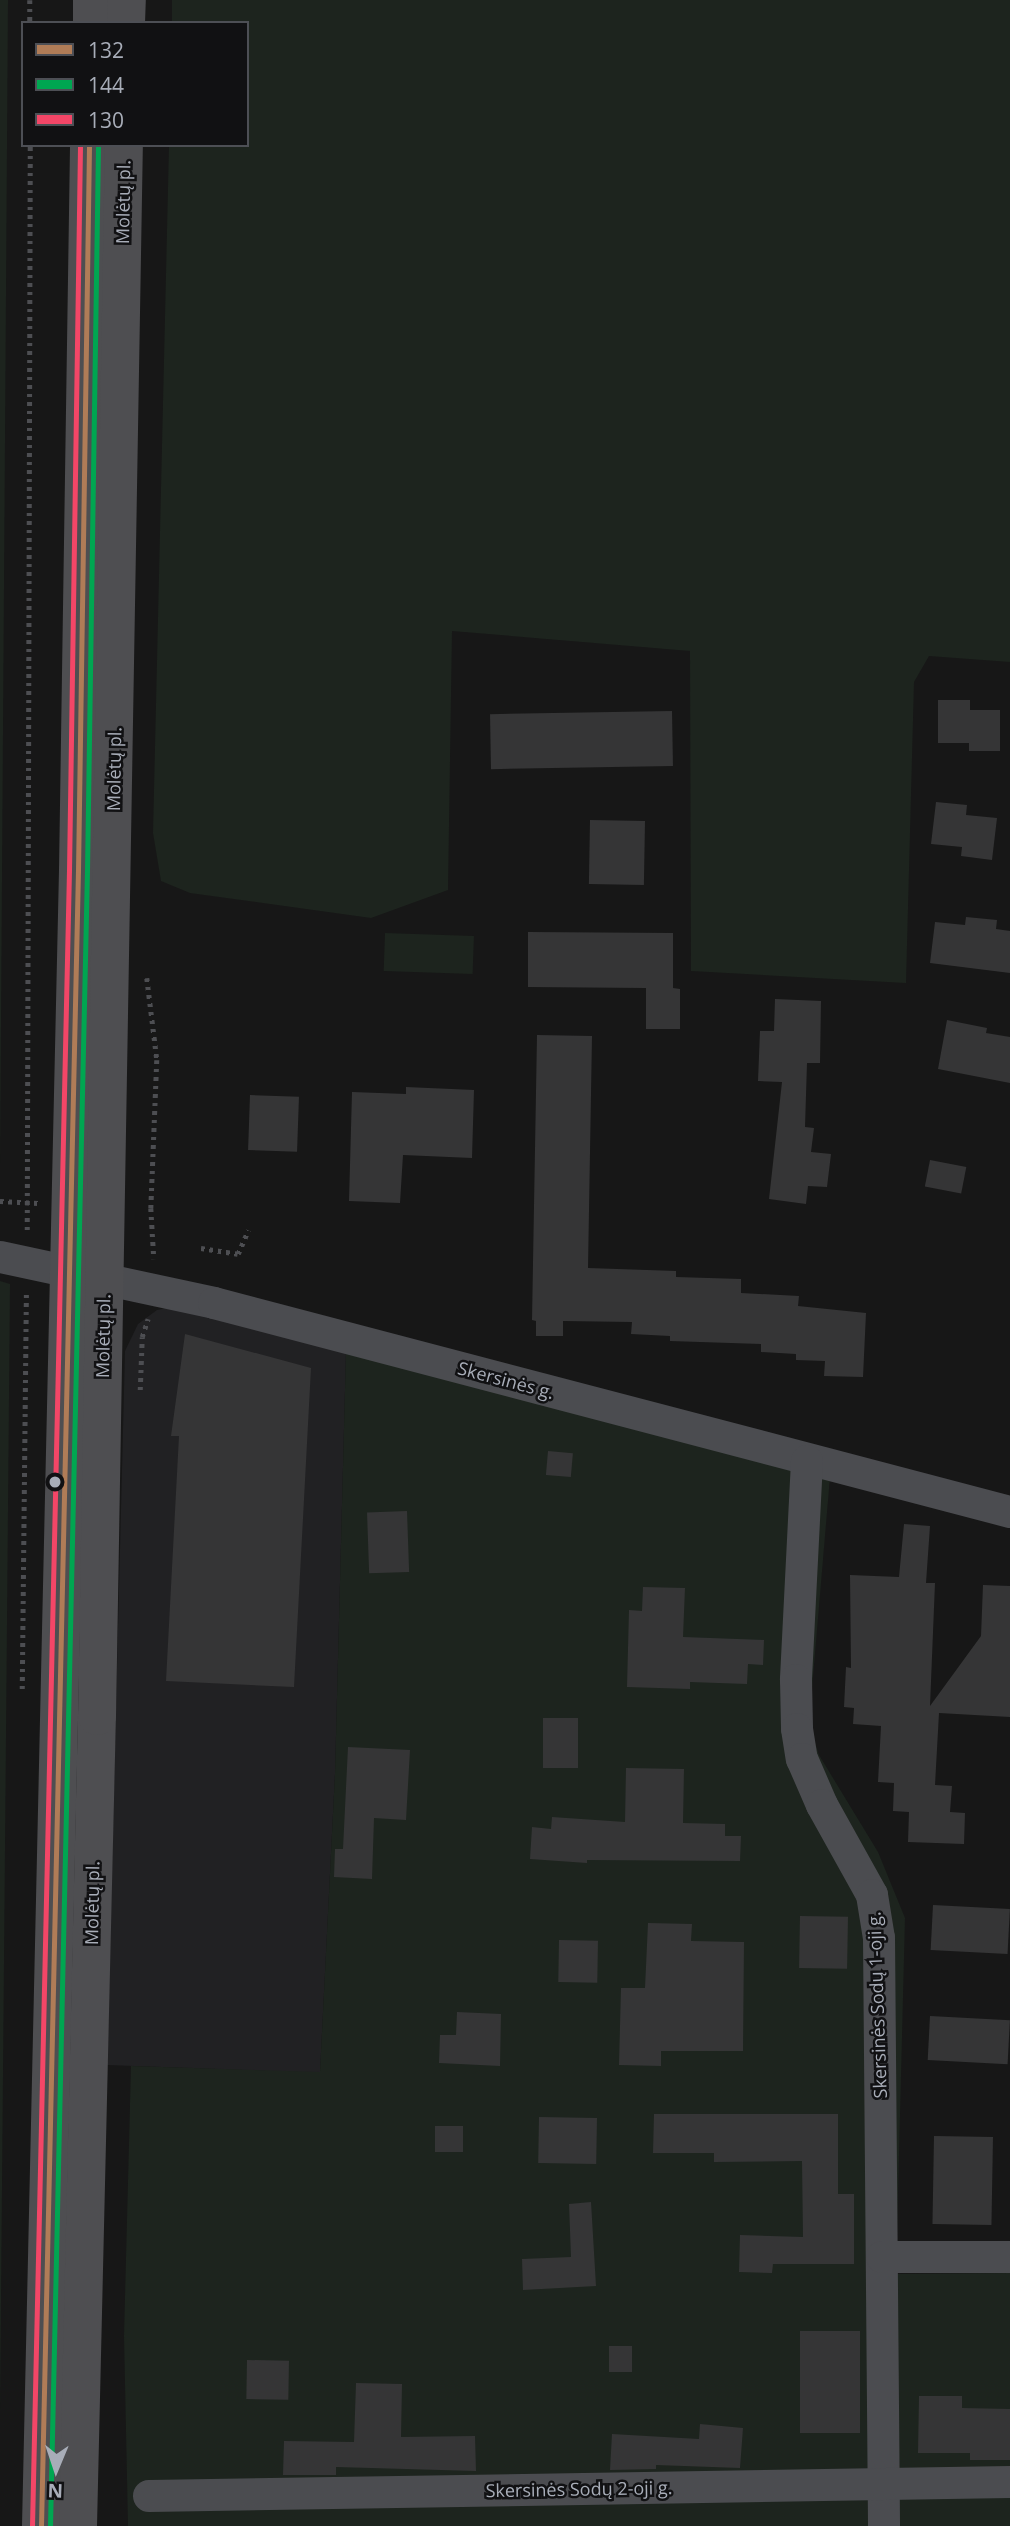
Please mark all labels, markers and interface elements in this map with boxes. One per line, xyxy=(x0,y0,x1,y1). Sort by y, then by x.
legend xyxy=(21,21,248,147)
text: 132 xyxy=(88,36,124,64)
text: 144 xyxy=(88,71,124,99)
text: 130 xyxy=(88,106,124,134)
street label: Molėtų pl. xyxy=(111,160,135,244)
street label: Molėtų pl. xyxy=(102,727,126,811)
street label: Molėtų pl. xyxy=(91,1294,115,1378)
street label: Skersinės g. xyxy=(455,1357,557,1403)
unlabelled marker xyxy=(48,1475,62,1489)
street label: Molėtų pl. xyxy=(80,1861,104,1945)
street label: Skersinės Sodų 1-oji g. xyxy=(863,1911,891,2099)
north arrow xyxy=(21,2435,91,2505)
street label: Skersinės Sodų 2-oji g. xyxy=(485,2477,673,2501)
text: N xyxy=(47,2478,63,2504)

